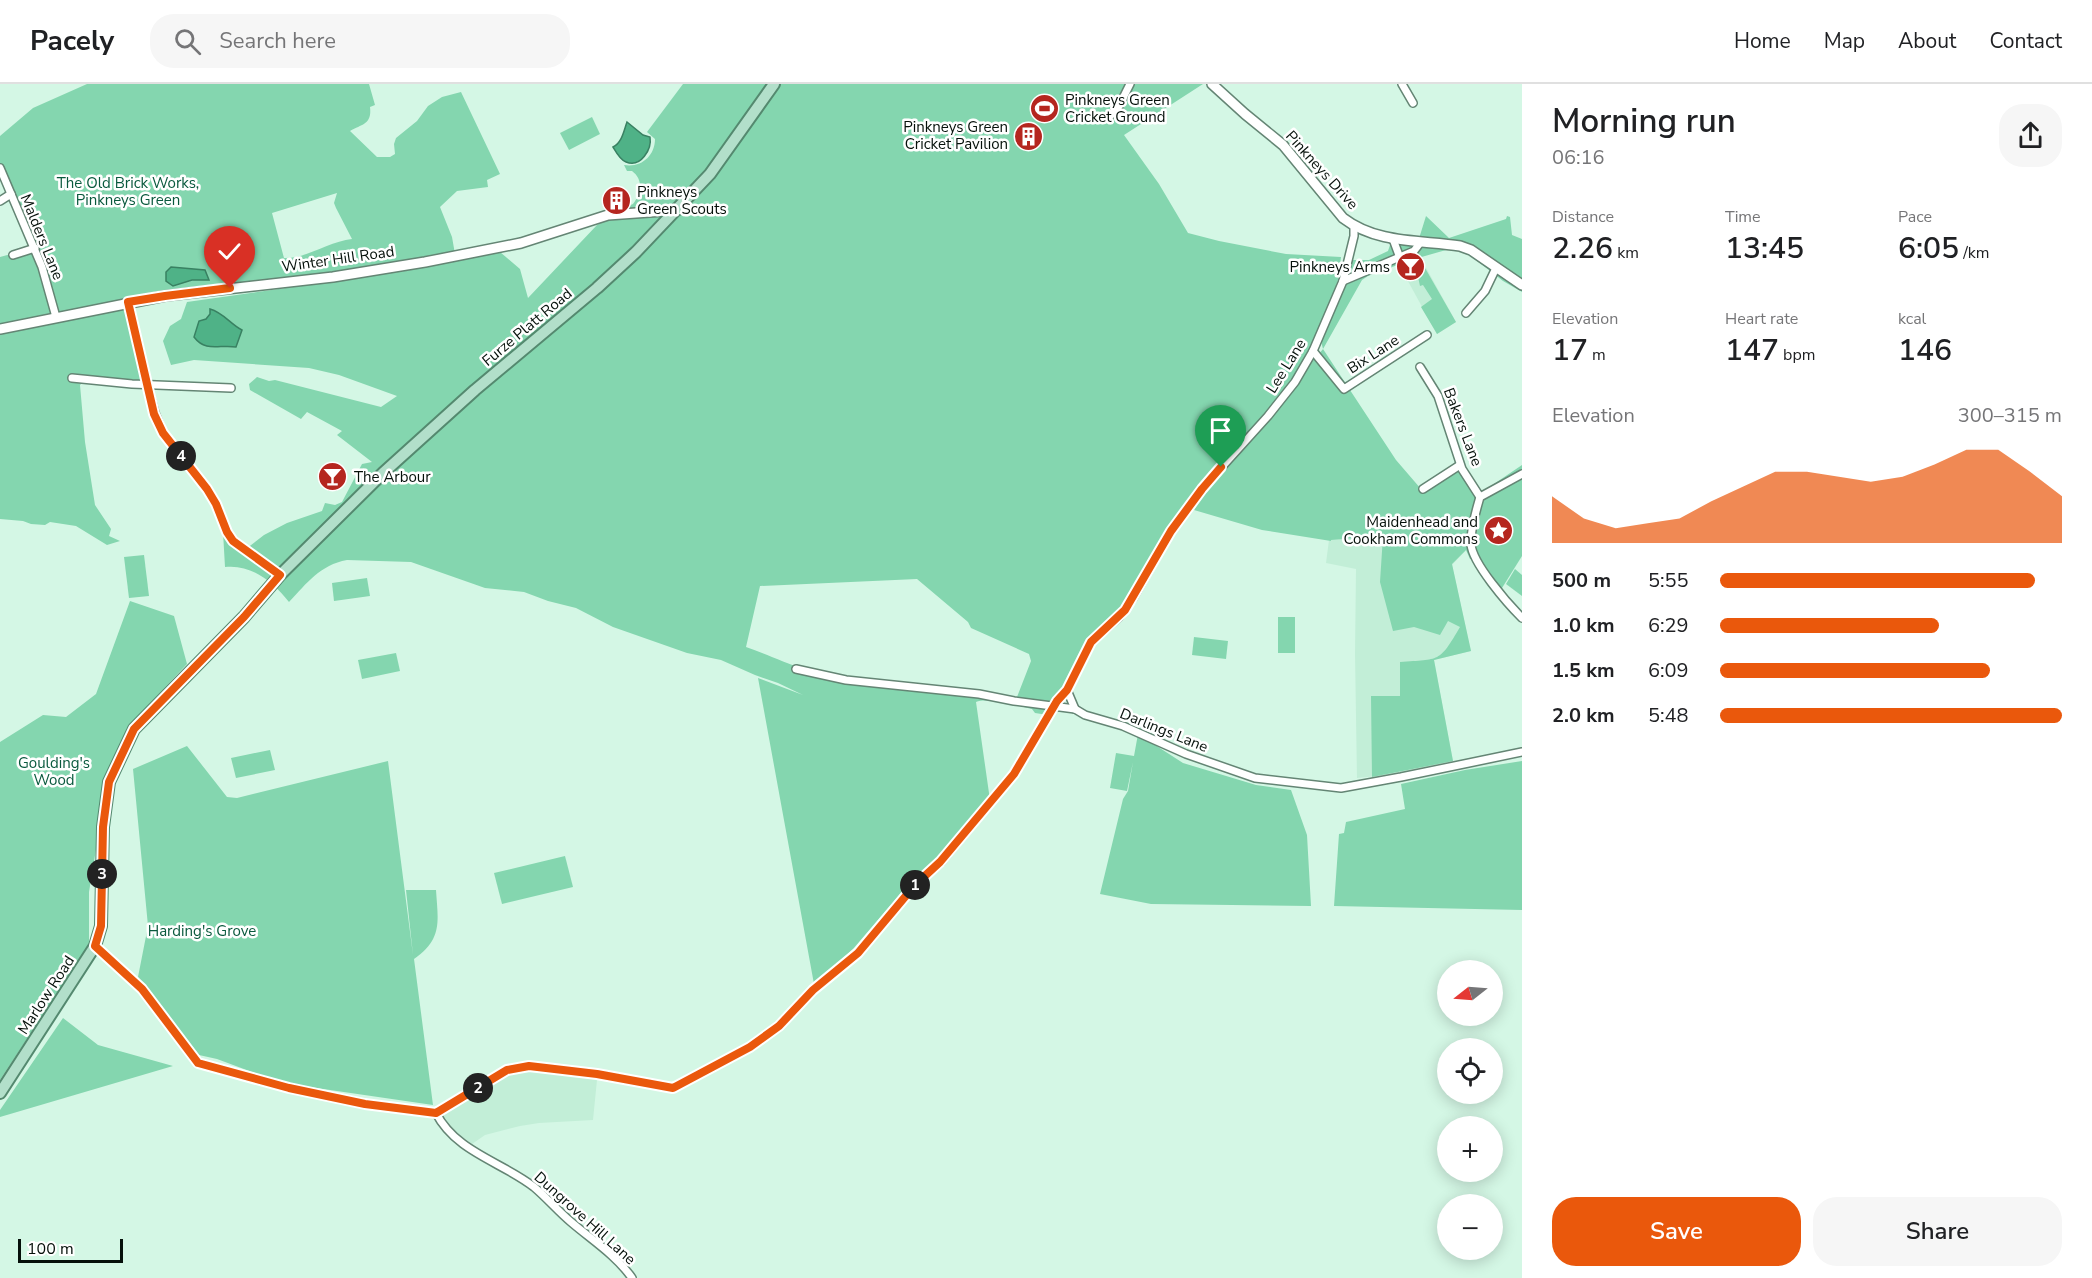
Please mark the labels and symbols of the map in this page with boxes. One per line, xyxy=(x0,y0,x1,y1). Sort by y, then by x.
place label: Pinkneys Green Cricket Ground xyxy=(1065,90,1170,127)
sports icon: Pinkneys Green Cricket Ground xyxy=(1028,93,1060,125)
place label: Pinkneys Green Cricket Pavilion xyxy=(903,117,1008,154)
building icon: Pinkneys Green Cricket Pavilion xyxy=(1013,120,1045,152)
street label: Pinkneys Drive xyxy=(1281,126,1363,214)
park label: The Old Brick Works, Pinkneys Green xyxy=(57,173,199,210)
place label: Pinkneys Green Scouts xyxy=(637,182,727,219)
building icon: Pinkneys Green Scouts xyxy=(600,185,632,217)
street label: Malders Lane xyxy=(16,191,68,283)
pin xyxy=(204,226,255,288)
street label: Winter Hill Road xyxy=(280,241,396,277)
bar icon: Pinkneys Arms xyxy=(1395,251,1427,283)
place label: Pinkneys Arms xyxy=(1290,257,1390,277)
street label: Furze Platt Road xyxy=(478,284,576,370)
street label: Bix Lane xyxy=(1343,330,1403,378)
street label: Lee Lane xyxy=(1261,335,1311,397)
street label: Bakers Lane xyxy=(1439,385,1487,469)
pin xyxy=(1195,405,1246,467)
pin: 4 xyxy=(166,441,196,471)
bar icon: The Arbour xyxy=(317,461,349,493)
place label: The Arbour xyxy=(354,467,431,487)
place label: Maidenhead and Cookham Commons xyxy=(1343,512,1478,549)
place icon: Maidenhead and Cookham Commons xyxy=(1483,515,1515,547)
street label: Darlings Lane xyxy=(1117,703,1211,757)
park label: Goulding's Wood xyxy=(18,753,90,790)
pin: 3 xyxy=(87,859,117,889)
pin: 1 xyxy=(900,870,930,900)
park label: Harding's Grove xyxy=(148,921,256,941)
street label: Marlow Road xyxy=(13,952,79,1038)
north arrow xyxy=(1437,960,1503,1026)
pin: 2 xyxy=(463,1073,493,1103)
street label: Dungrove Hill Lane xyxy=(530,1167,640,1269)
scale bar xyxy=(18,1236,123,1264)

